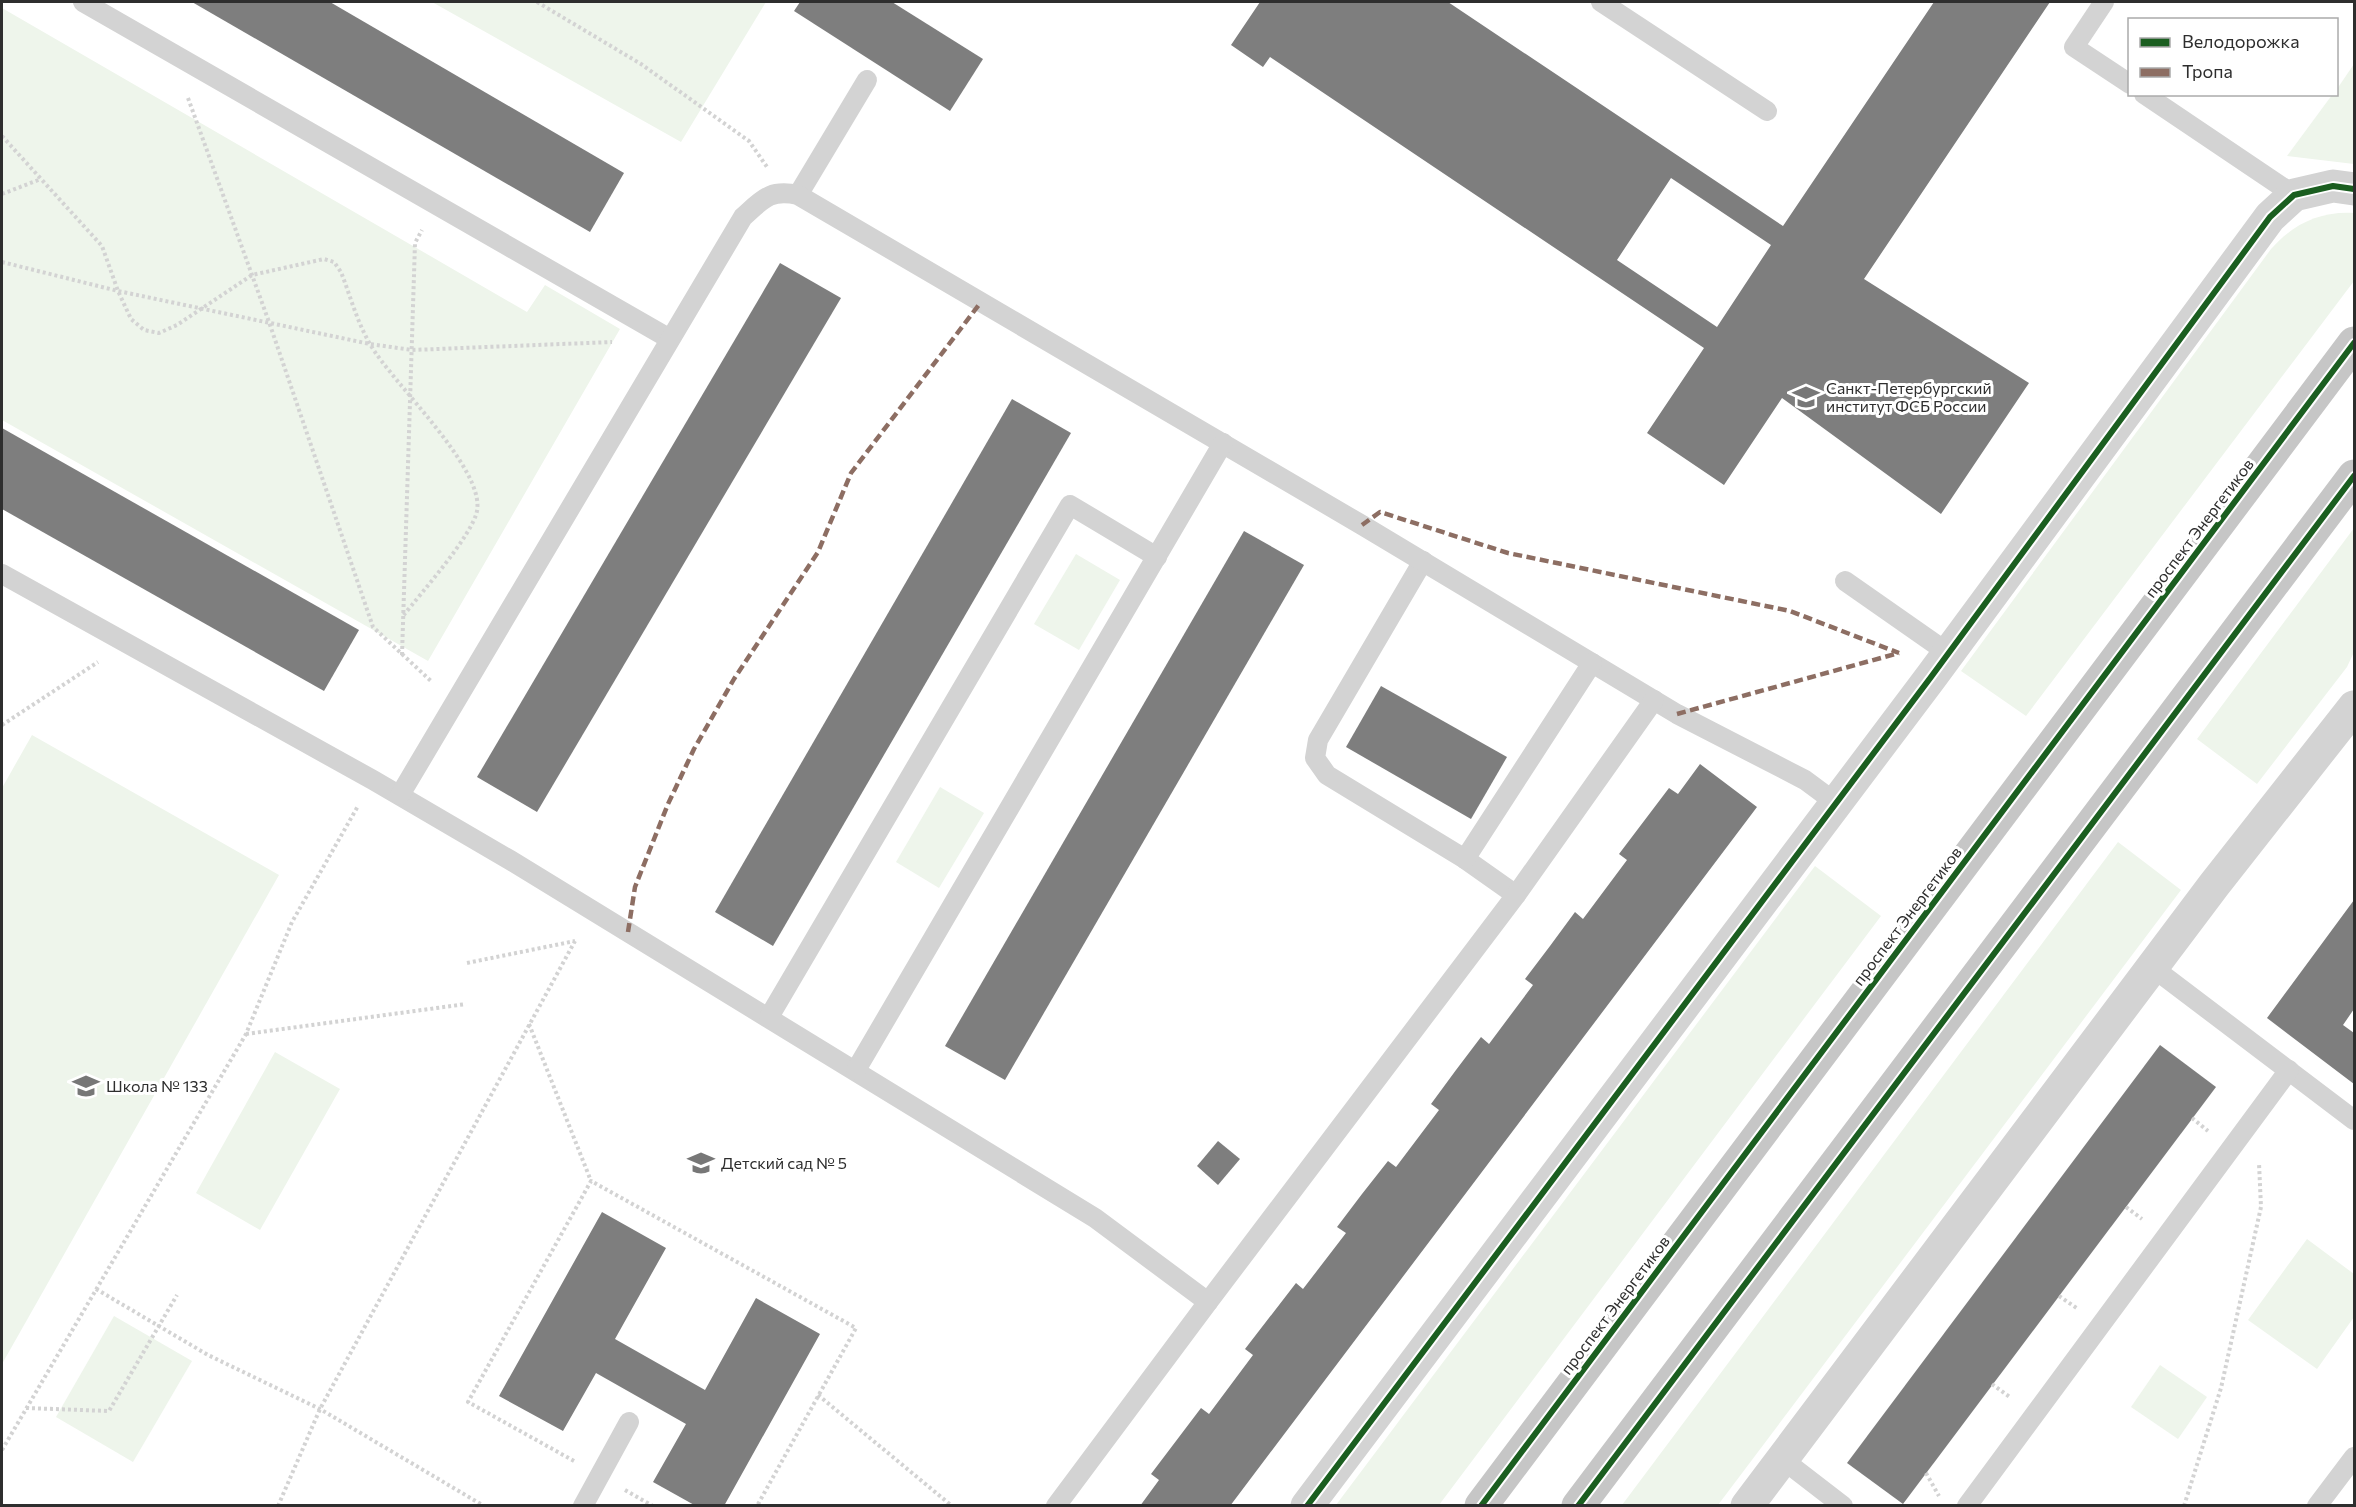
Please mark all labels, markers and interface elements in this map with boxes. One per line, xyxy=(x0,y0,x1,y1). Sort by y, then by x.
legend xyxy=(2128,18,2338,96)
text: Велодорожка xyxy=(2182,30,2300,52)
text: Тропа xyxy=(2182,60,2233,82)
place label: Санкт-Петербургский институт ФСБ России xyxy=(1826,378,1992,415)
school or university icon: Санкт-Петербургский институт ФСБ России xyxy=(1791,382,1821,412)
street label: проспект Энергетиков xyxy=(2140,455,2257,601)
street label: проспект Энергетиков xyxy=(1848,843,1965,989)
school or university icon: Школа № 133 xyxy=(71,1071,101,1101)
place label: Школа № 133 xyxy=(106,1076,208,1095)
school or university icon: Детский сад № 5 xyxy=(686,1148,716,1178)
place label: Детский сад № 5 xyxy=(721,1153,847,1172)
street label: проспект Энергетиков xyxy=(1556,1232,1673,1378)

